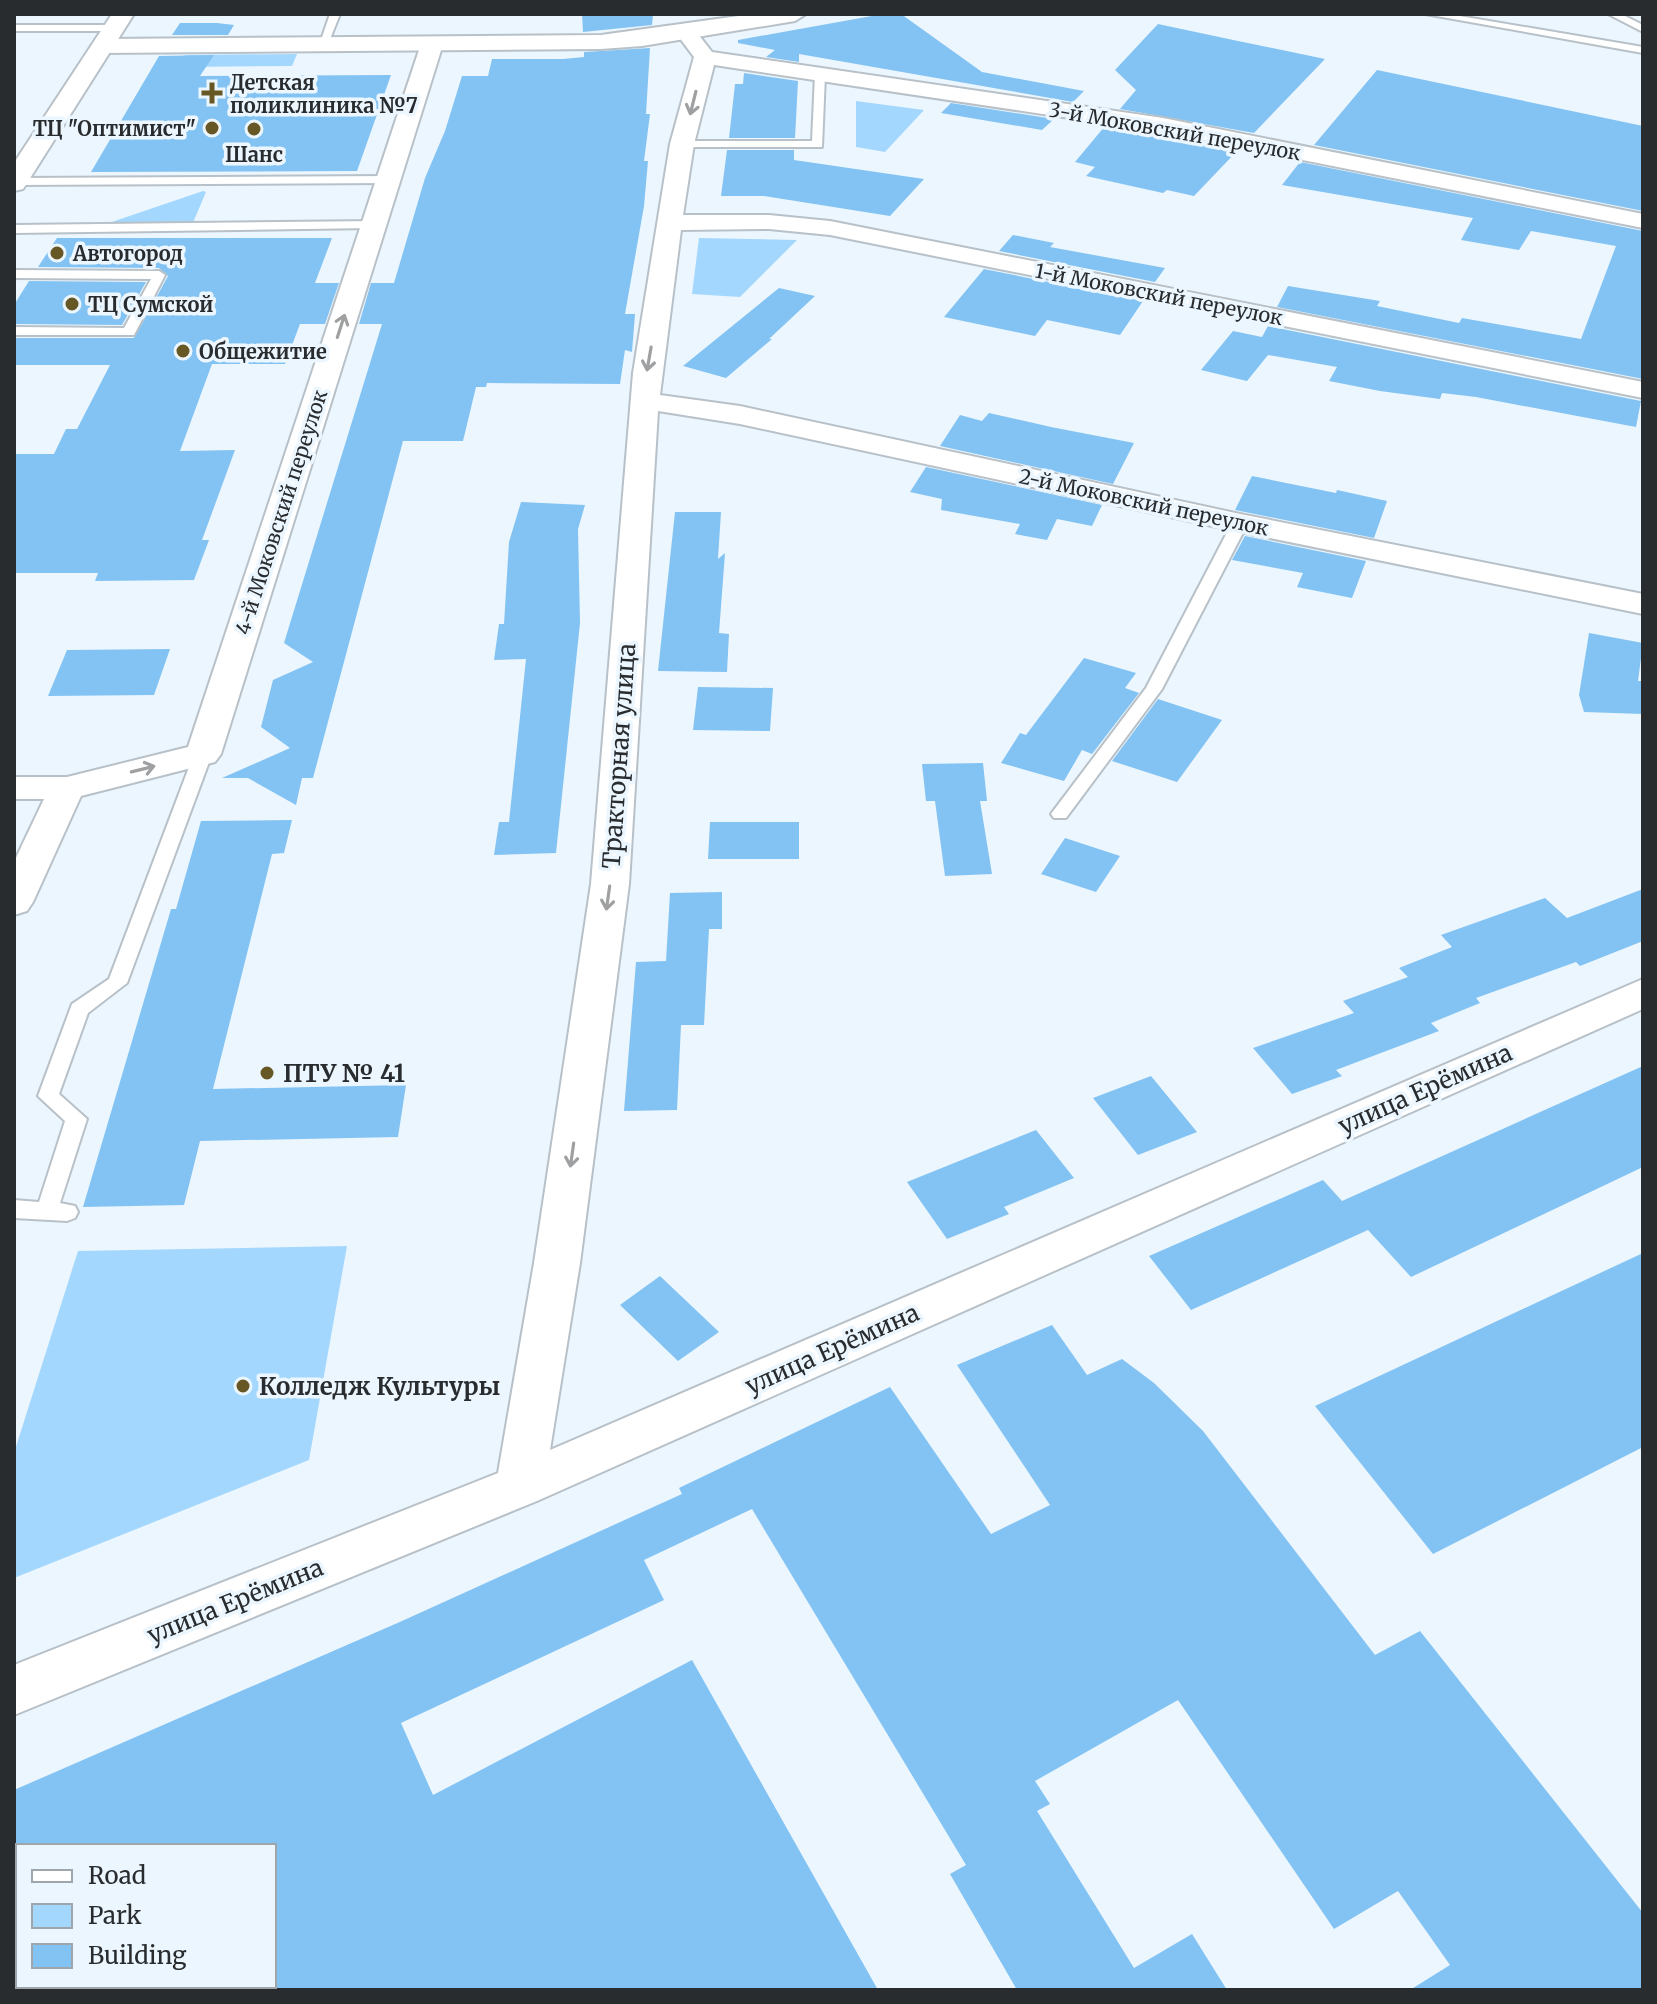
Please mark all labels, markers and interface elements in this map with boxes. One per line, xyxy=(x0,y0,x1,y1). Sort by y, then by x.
place label: Детская поликлиника №7 xyxy=(230,70,418,118)
marker: Детская поликлиника №7 xyxy=(201,82,223,104)
one-way arrow xyxy=(684,90,699,116)
street label: 3-й Моковский переулок xyxy=(1047,97,1303,166)
place label: ТЦ "Оптимист" xyxy=(33,116,196,141)
marker: ТЦ "Оптимист" xyxy=(203,119,221,137)
marker: Шанс xyxy=(245,120,263,138)
place label: Шанс xyxy=(225,142,283,167)
place label: Автогород xyxy=(72,241,183,266)
marker: Автогород xyxy=(48,244,66,262)
street label: 1-й Моковский переулок xyxy=(1033,258,1285,330)
place label: ТЦ Сумской xyxy=(88,292,213,317)
marker: ТЦ Сумской xyxy=(63,295,81,313)
one-way arrow xyxy=(334,314,349,340)
place label: Общежитие xyxy=(199,339,327,364)
marker: Общежитие xyxy=(174,342,192,360)
one-way arrow xyxy=(641,346,656,372)
street label: 4-й Моковский переулок xyxy=(230,386,333,638)
street label: 2-й Моковский переулок xyxy=(1017,463,1271,541)
street label: Тракторная улица xyxy=(596,642,642,870)
one-way arrow xyxy=(129,761,155,776)
one-way arrow xyxy=(600,885,615,910)
street label: улица Ерёмина xyxy=(1333,1037,1517,1141)
place label: ПТУ № 41 xyxy=(283,1058,405,1089)
marker: ПТУ № 41 xyxy=(258,1064,276,1082)
one-way arrow xyxy=(564,1142,579,1167)
street label: улица Ерёмина xyxy=(740,1297,924,1401)
place label: Колледж Культуры xyxy=(259,1371,500,1402)
marker: Колледж Культуры xyxy=(234,1377,252,1395)
street label: улица Ерёмина xyxy=(142,1552,328,1650)
legend xyxy=(16,1844,276,1988)
text: Road xyxy=(88,1860,146,1891)
text: Park xyxy=(88,1900,142,1931)
text: Building xyxy=(88,1940,187,1971)

